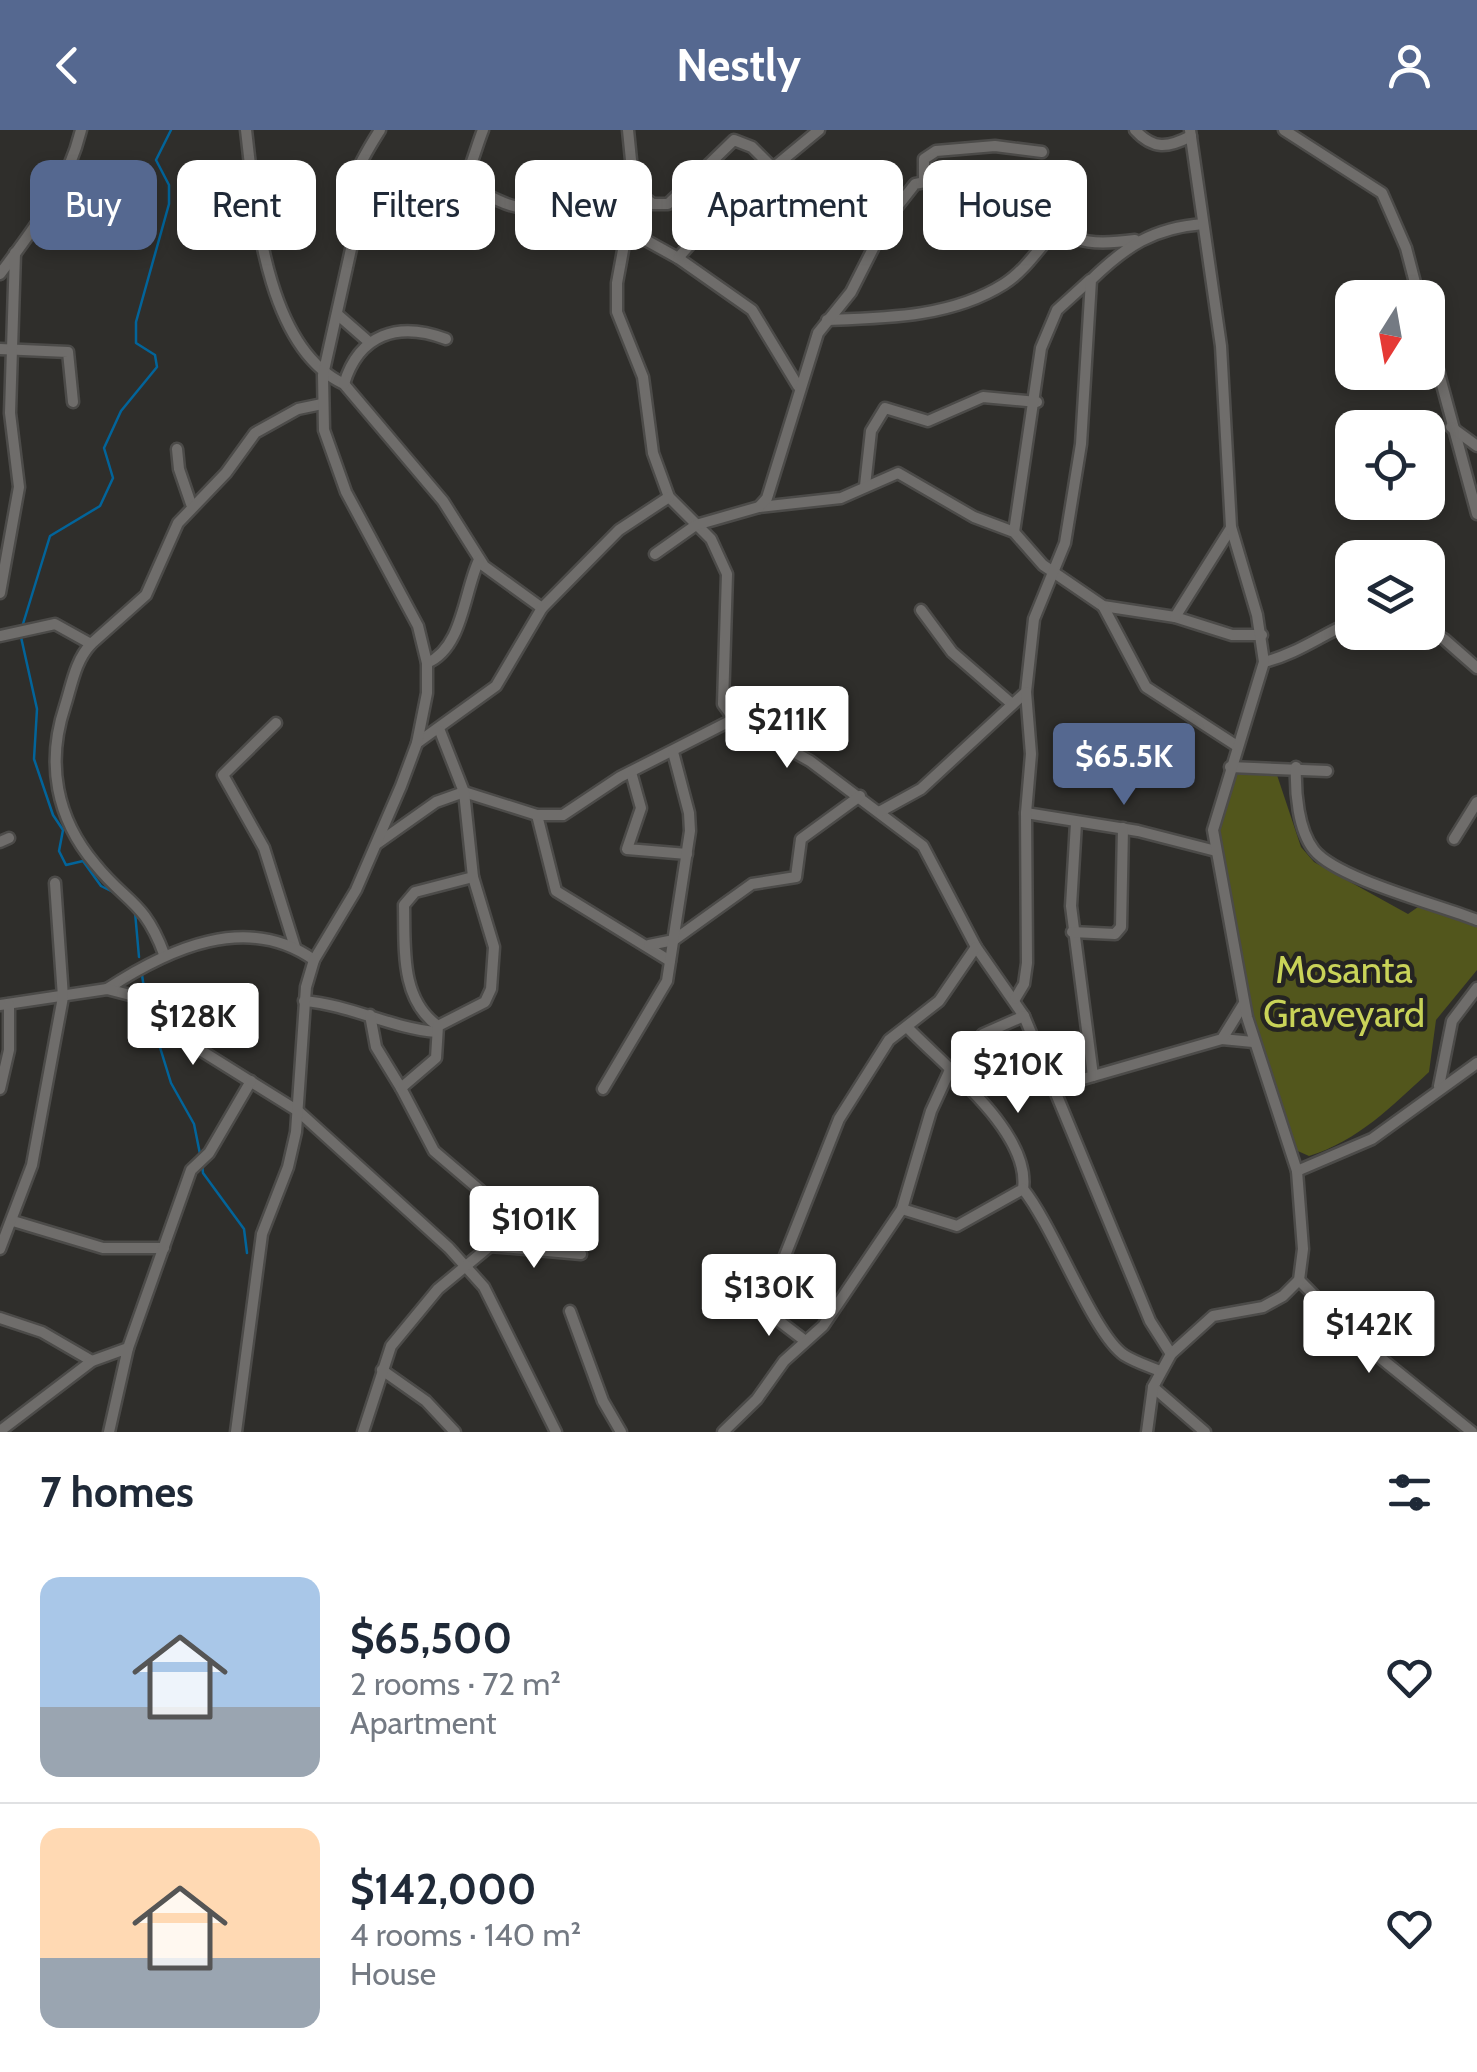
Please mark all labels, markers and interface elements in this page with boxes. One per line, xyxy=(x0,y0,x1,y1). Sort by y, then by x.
icon: back xyxy=(40,38,95,93)
text: Nestly xyxy=(676,38,801,92)
icon: person xyxy=(1382,38,1437,93)
chip: Buy xyxy=(30,160,157,250)
chip: Rent xyxy=(177,160,316,250)
chip: Filters xyxy=(336,160,495,250)
chip: New xyxy=(515,160,652,250)
chip: Apartment xyxy=(672,160,903,250)
chip: House xyxy=(923,160,1087,250)
north arrow xyxy=(1335,280,1445,390)
map controls xyxy=(1335,280,1445,650)
button: locate xyxy=(1335,410,1445,520)
button: layers xyxy=(1335,540,1445,650)
pin: $211K xyxy=(717,686,857,771)
text: $211K xyxy=(747,699,827,738)
pin: $65.5K xyxy=(1043,723,1205,808)
text: $65.5K xyxy=(1075,736,1173,775)
park label: Mosanta Graveyard xyxy=(1263,946,1425,1037)
pin: $128K xyxy=(123,983,263,1068)
text: $128K xyxy=(150,996,236,1035)
pin: $210K xyxy=(948,1031,1088,1116)
text: $210K xyxy=(973,1044,1063,1083)
pin: $101K xyxy=(464,1186,604,1271)
text: $101K xyxy=(492,1199,576,1238)
pin: $130K xyxy=(699,1254,839,1339)
text: $130K xyxy=(724,1267,814,1306)
pin: $142K xyxy=(1299,1291,1439,1376)
text: $142K xyxy=(1325,1304,1413,1343)
icon: filters xyxy=(1382,1465,1437,1520)
text: 7 homes xyxy=(40,1466,194,1518)
text: $65,500 xyxy=(350,1612,512,1664)
icon: home xyxy=(120,1617,240,1737)
icon: heart xyxy=(1382,1650,1437,1705)
text: 2 rooms · 72 m² xyxy=(350,1664,561,1703)
text: Apartment xyxy=(350,1703,497,1742)
text: $142,000 xyxy=(350,1863,536,1915)
icon: home xyxy=(120,1868,240,1988)
icon: heart xyxy=(1382,1901,1437,1956)
text: 4 rooms · 140 m² xyxy=(350,1915,581,1954)
text: House xyxy=(350,1954,436,1993)

